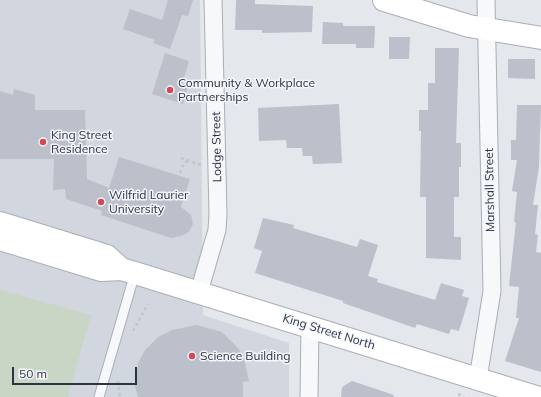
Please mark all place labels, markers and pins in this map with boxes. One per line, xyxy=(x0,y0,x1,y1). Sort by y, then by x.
place label: Community & Workplace Partnerships xyxy=(178,76,315,104)
marker: Community & Workplace Partnerships xyxy=(165,85,175,95)
place label: King Street Residence xyxy=(51,128,112,156)
marker: King Street Residence xyxy=(38,137,48,147)
place label: Wilfrid Laurier University xyxy=(109,188,188,216)
marker: Wilfrid Laurier University xyxy=(96,197,106,207)
place label: Science Building xyxy=(200,349,290,363)
marker: Science Building xyxy=(187,351,197,361)

